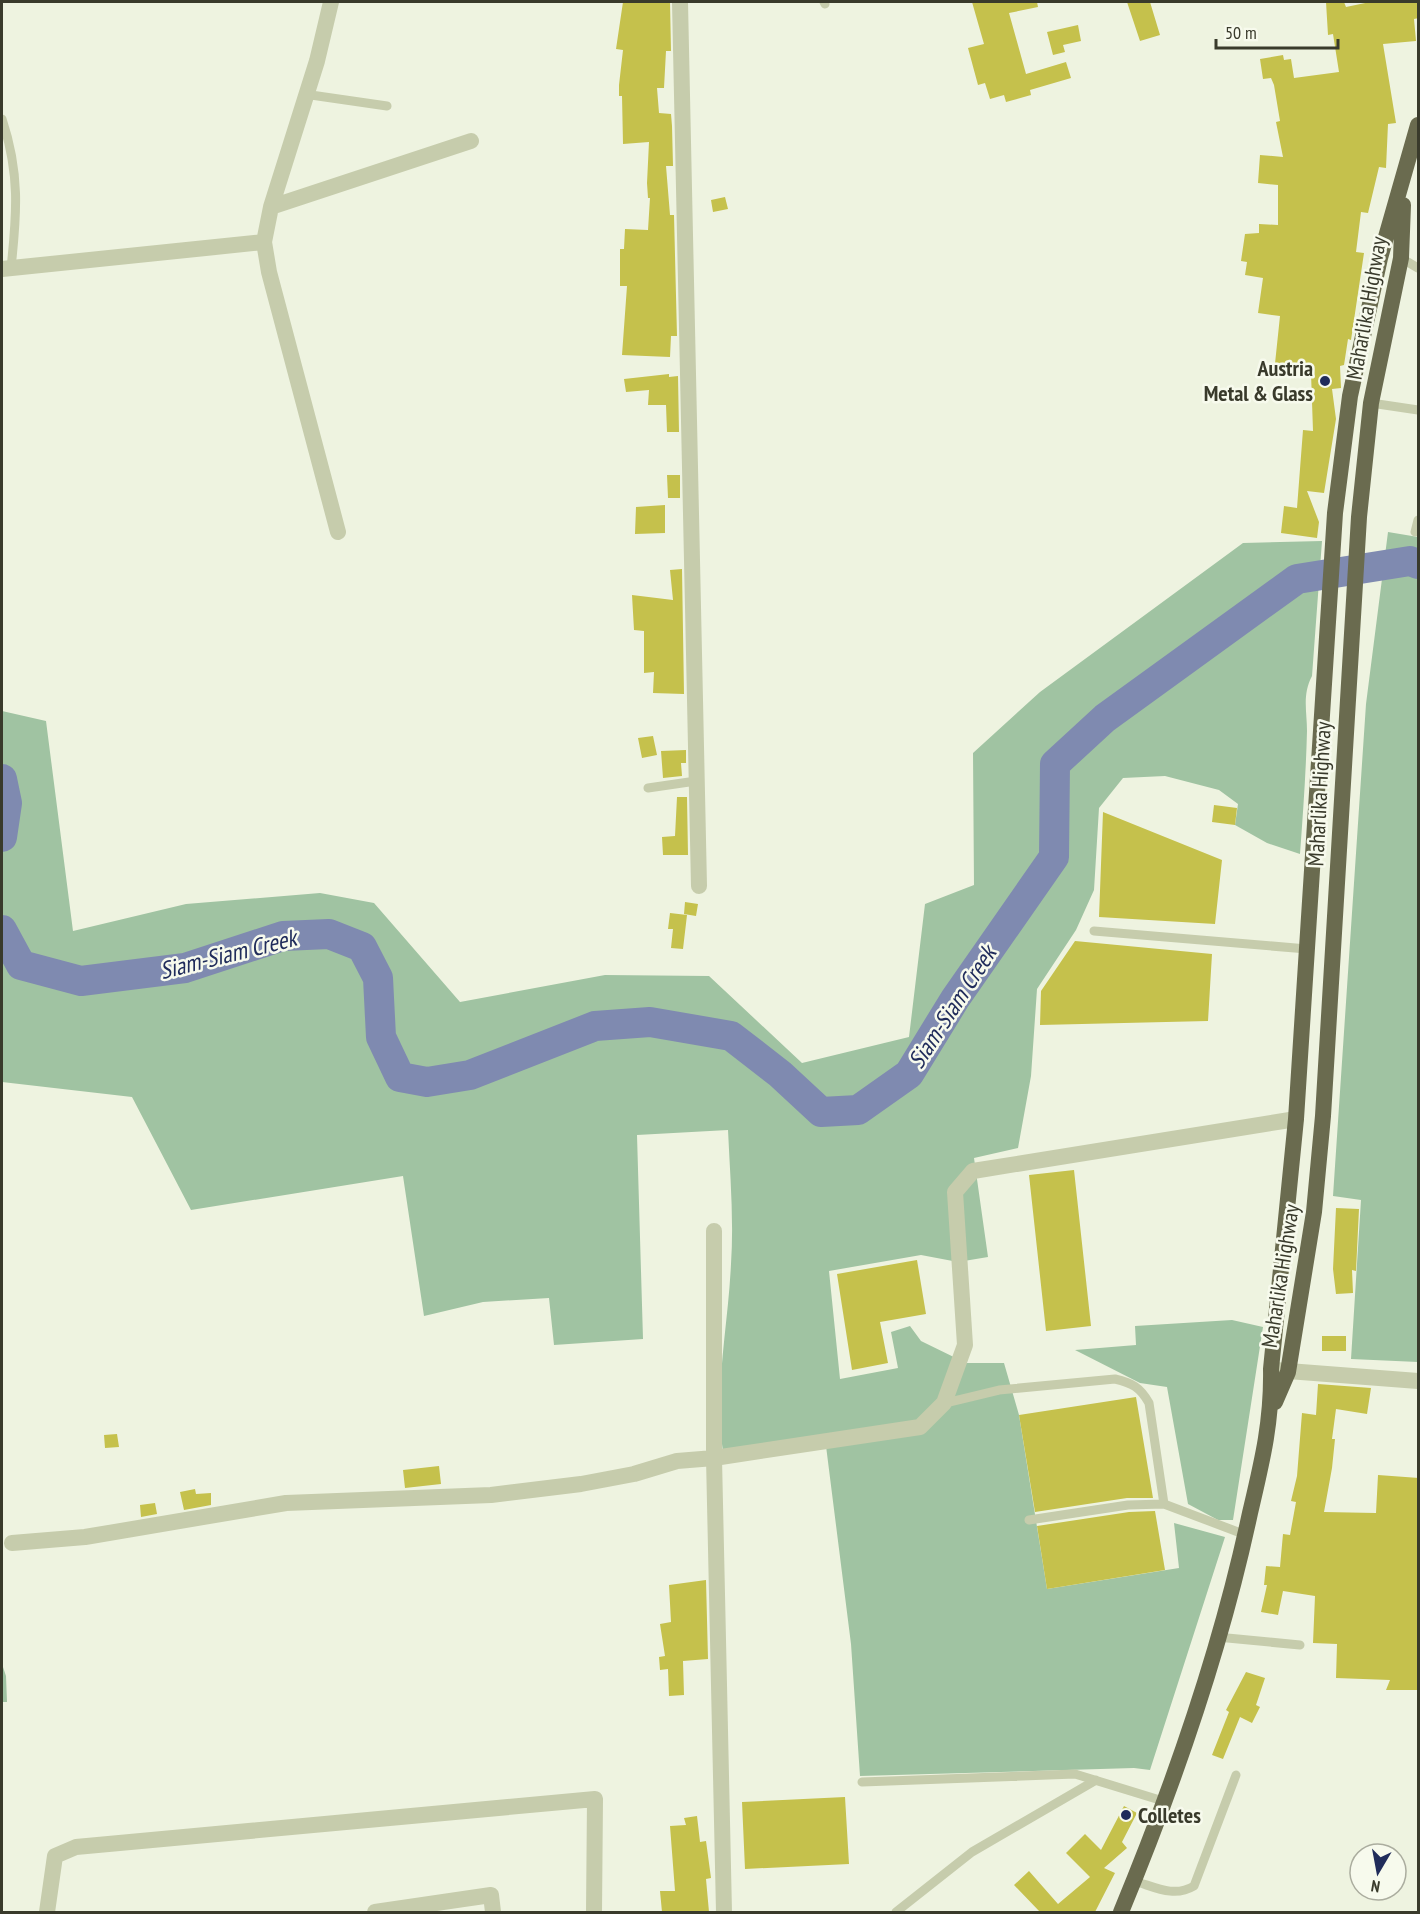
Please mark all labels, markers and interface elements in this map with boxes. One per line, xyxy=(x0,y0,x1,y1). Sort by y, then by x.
scale bar xyxy=(1216,12,1338,50)
text: 50 m xyxy=(1225,21,1257,44)
street label: Maharlika Highway xyxy=(1340,233,1393,382)
place label: Austria Metal & Glass xyxy=(1204,354,1313,407)
marker: Austria Metal & Glass xyxy=(1318,374,1332,388)
street label: Maharlika Highway xyxy=(1301,720,1337,867)
water label: Siam-Siam Creek xyxy=(156,921,302,986)
water label: Siam-Siam Creek xyxy=(901,938,1004,1074)
street label: Maharlika Highway xyxy=(1255,1201,1305,1350)
place label: Colletes xyxy=(1138,1801,1201,1829)
marker: Colletes xyxy=(1119,1808,1133,1822)
north arrow xyxy=(1348,1842,1408,1902)
text: N xyxy=(1369,1876,1381,1897)

